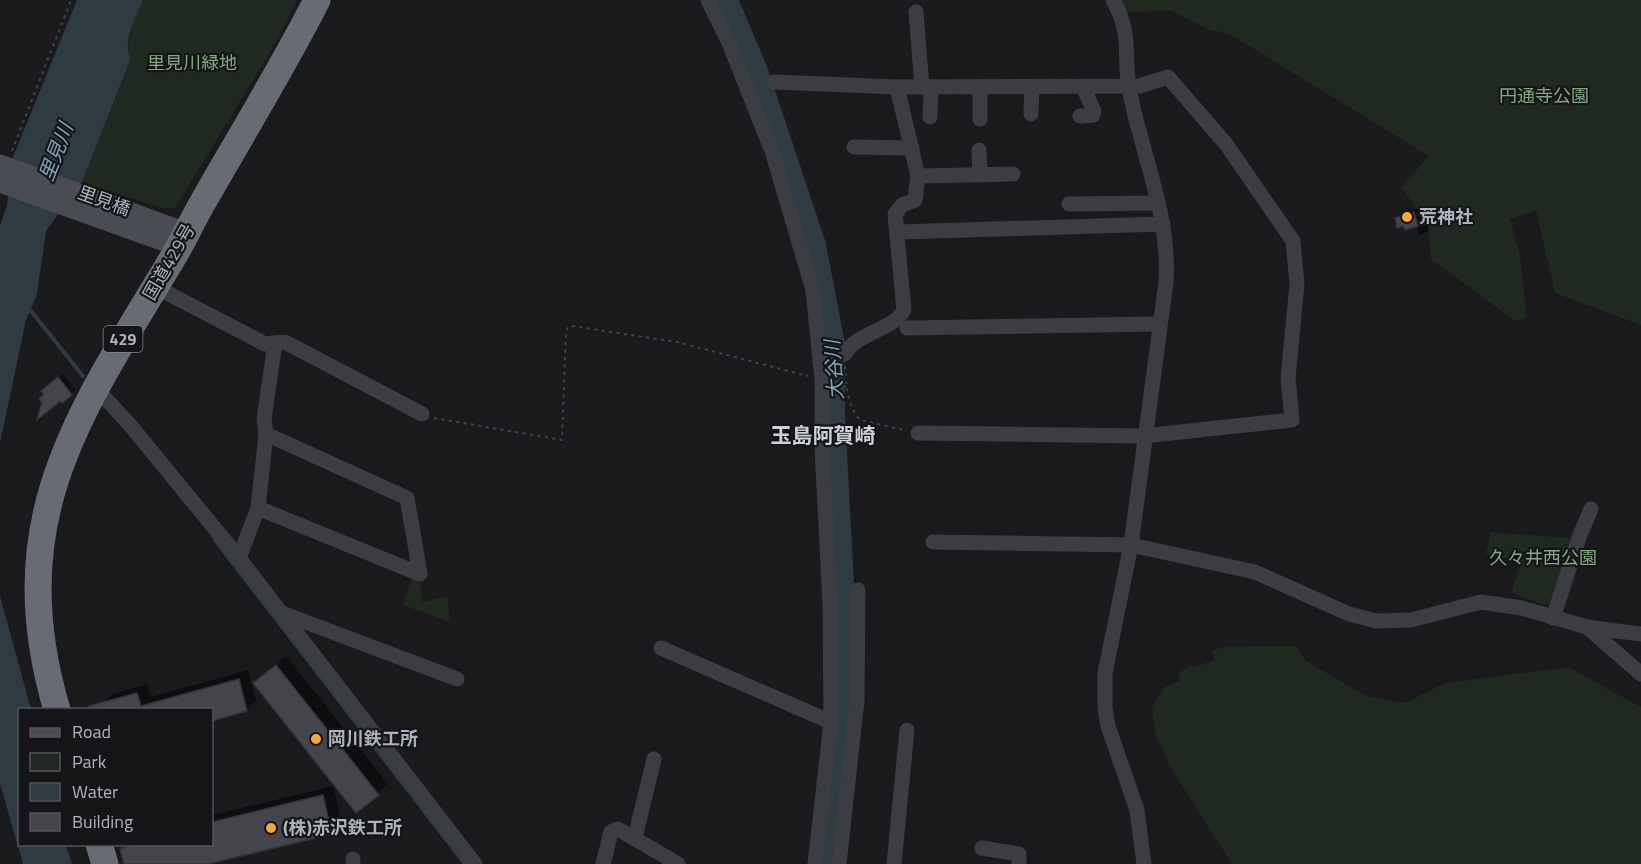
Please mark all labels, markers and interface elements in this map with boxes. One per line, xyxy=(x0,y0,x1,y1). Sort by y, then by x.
park label: 里見川緑地 xyxy=(147,49,237,76)
park label: 円通寺公園 xyxy=(1499,82,1589,109)
water label: 里見川 xyxy=(30,116,81,185)
street label: 里見橋 xyxy=(74,179,134,222)
place label: 荒神社 xyxy=(1419,203,1473,230)
marker: 荒神社 xyxy=(1400,210,1414,224)
street label: 国道429号 xyxy=(136,219,201,305)
road number: 429 xyxy=(104,326,142,352)
water label: 大谷川 xyxy=(816,337,851,401)
district label: 玉島阿賀崎 xyxy=(771,419,876,451)
park label: 久々井西公園 xyxy=(1489,544,1597,571)
legend xyxy=(18,708,213,846)
text: Road xyxy=(72,718,111,745)
place label: 岡川鉄工所 xyxy=(328,725,418,752)
marker: 岡川鉄工所 xyxy=(309,732,323,746)
text: Park xyxy=(72,748,107,775)
text: Water xyxy=(72,778,118,805)
text: Building xyxy=(72,808,133,835)
place label: (株)赤沢鉄工所 xyxy=(283,814,402,841)
marker: (株)赤沢鉄工所 xyxy=(264,821,278,835)

